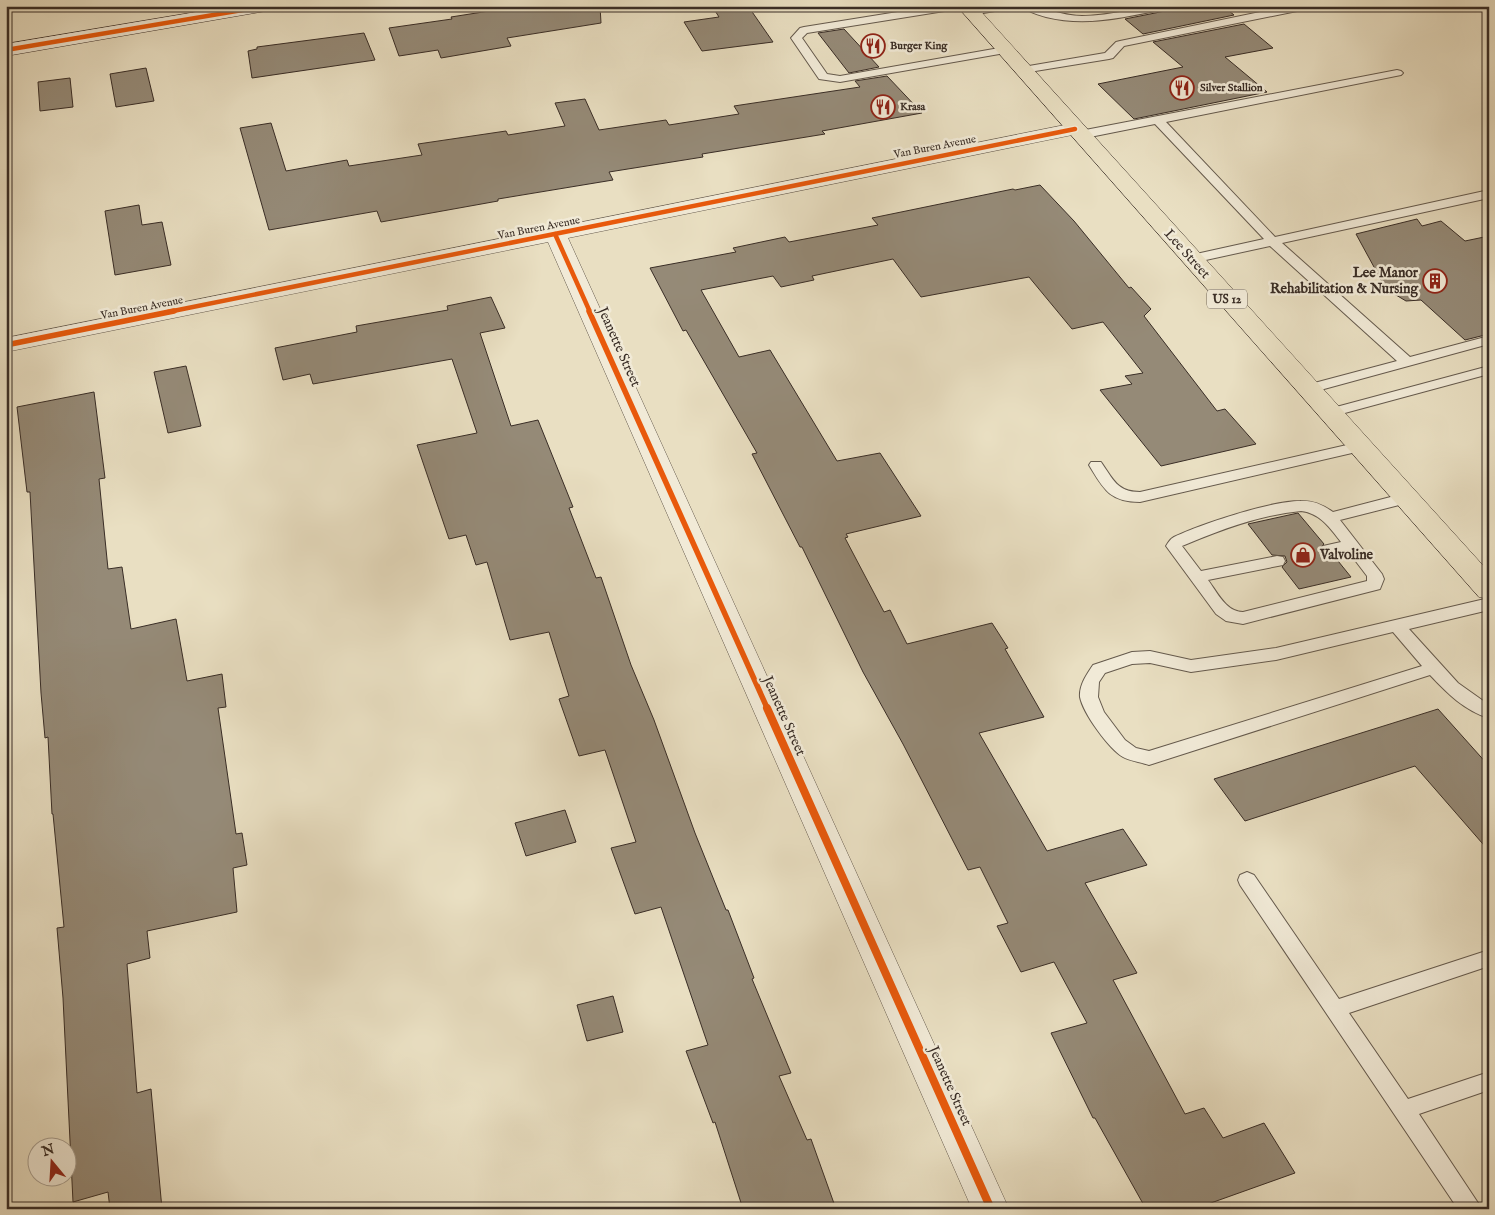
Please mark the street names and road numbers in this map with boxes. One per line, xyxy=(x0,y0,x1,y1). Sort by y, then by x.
street label: Van Buren Avenue xyxy=(892,132,977,162)
street label: Van Buren Avenue xyxy=(496,213,581,243)
street label: Lee Street xyxy=(1160,225,1214,283)
road number: US 12 xyxy=(1207,290,1247,308)
street label: Van Buren Avenue xyxy=(99,293,184,323)
street label: Jeanette Street xyxy=(593,302,645,390)
street label: Jeanette Street xyxy=(758,671,810,759)
street label: Jeanette Street xyxy=(924,1041,976,1129)

